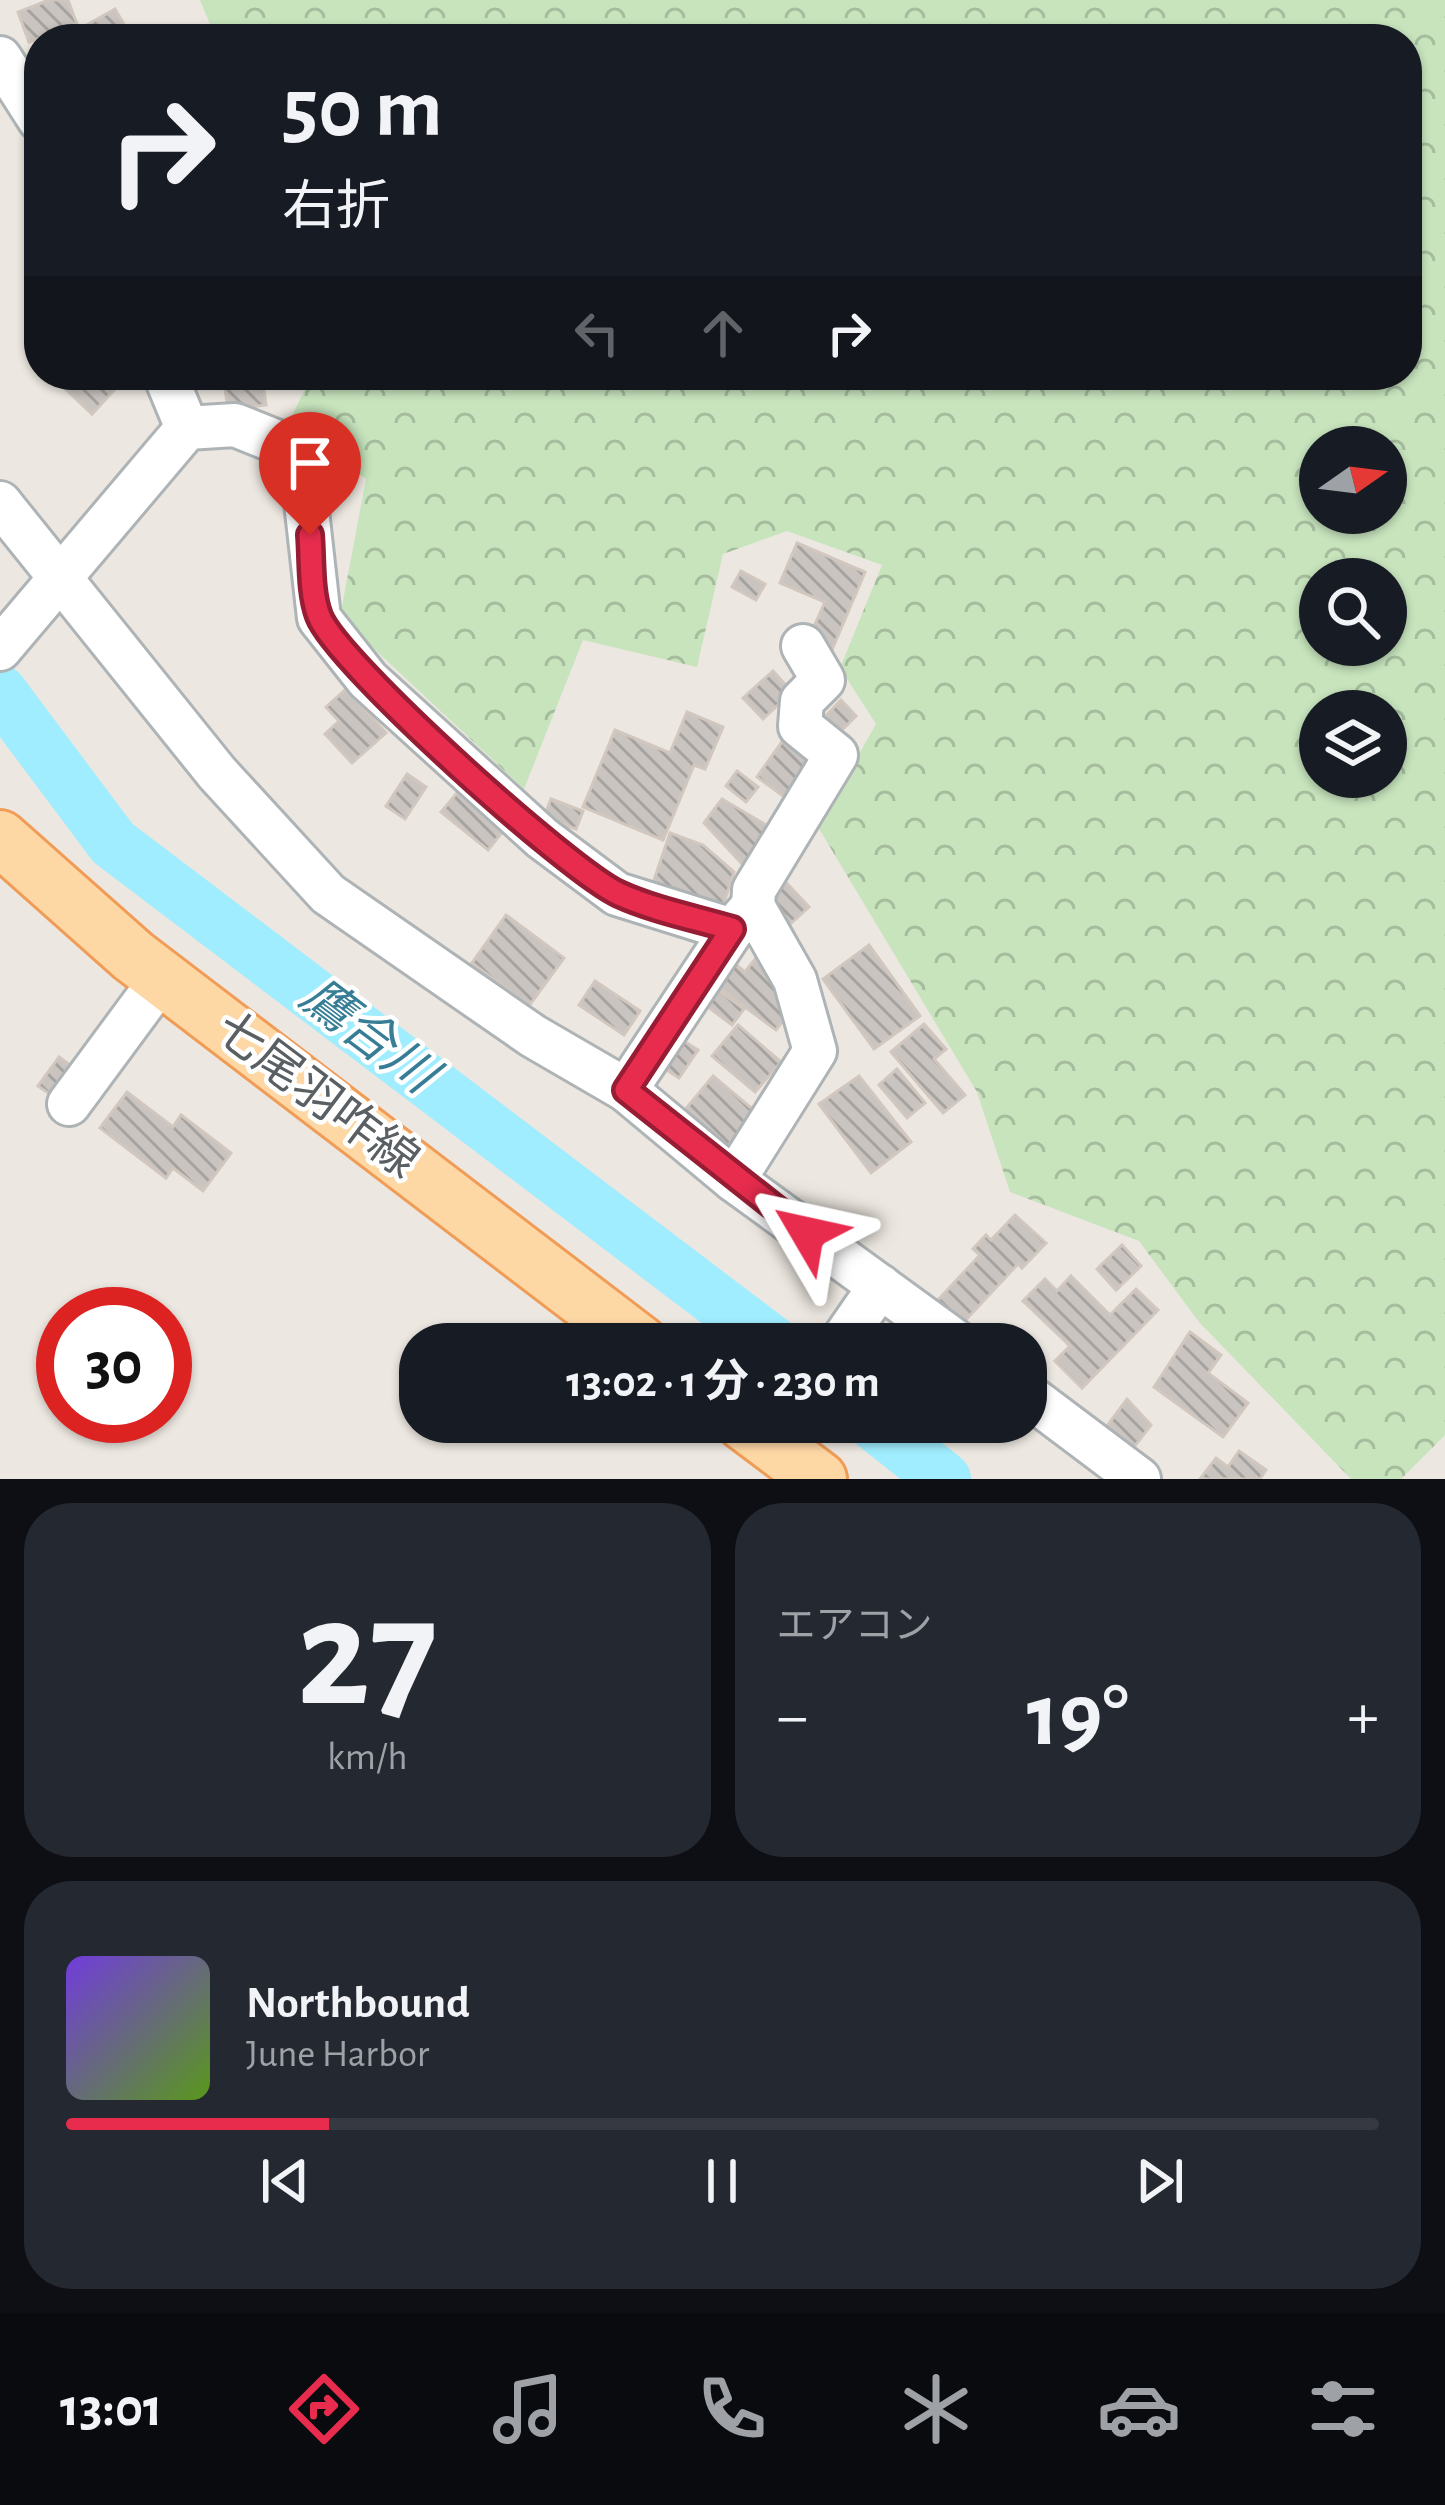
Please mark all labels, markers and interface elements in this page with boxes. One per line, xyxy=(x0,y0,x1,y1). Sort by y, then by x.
text: 50 m xyxy=(282,68,443,152)
icon: right xyxy=(84,72,240,228)
text: 右折 xyxy=(282,181,390,235)
icon: left xyxy=(564,300,630,366)
icon: ahead xyxy=(690,300,756,366)
icon: right xyxy=(816,300,882,366)
pin xyxy=(259,412,361,535)
north arrow xyxy=(1299,426,1407,534)
map controls xyxy=(1299,426,1407,798)
icon: arrive xyxy=(277,430,343,496)
button: search xyxy=(1299,558,1407,666)
button: layers xyxy=(1299,690,1407,798)
water label: 鷹合川 xyxy=(292,968,450,1105)
street label: 七尾羽咋線 xyxy=(206,1002,428,1187)
position arrow xyxy=(744,1170,870,1296)
speed limit sign: 30 xyxy=(36,1287,192,1443)
text: 13:02 · 1 分 · 230 m xyxy=(566,1360,880,1405)
text: 27 xyxy=(297,1578,438,1734)
text: エアコン xyxy=(777,1607,933,1646)
text: 19° xyxy=(1027,1672,1129,1762)
text: − xyxy=(777,1684,808,1750)
text: + xyxy=(1347,1684,1379,1750)
text: km/h xyxy=(327,1738,407,1777)
text: Northbound xyxy=(246,1981,470,2026)
text: June Harbor xyxy=(246,2035,429,2074)
icon: previous xyxy=(252,2148,318,2214)
icon: pause xyxy=(689,2148,755,2214)
icon: next xyxy=(1127,2148,1193,2214)
icon: directions xyxy=(282,2367,366,2451)
icon: music xyxy=(486,2367,570,2451)
icon: phone xyxy=(690,2367,774,2451)
icon: climate xyxy=(894,2367,978,2451)
icon: car xyxy=(1097,2367,1181,2451)
icon: filters xyxy=(1301,2367,1385,2451)
text: 13:01 xyxy=(60,2382,163,2436)

